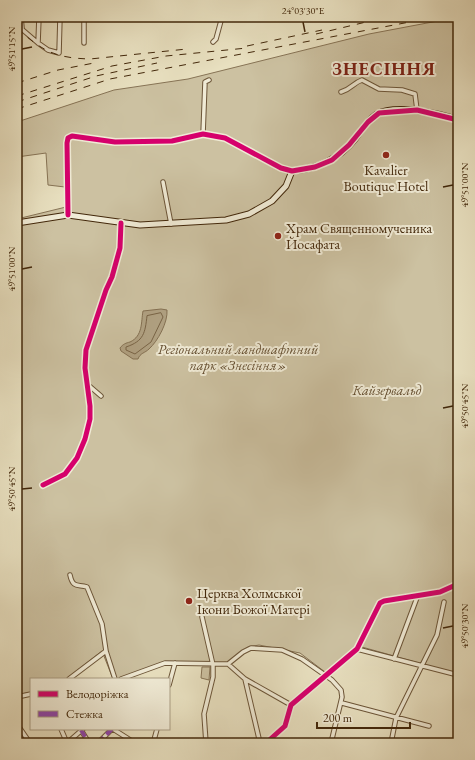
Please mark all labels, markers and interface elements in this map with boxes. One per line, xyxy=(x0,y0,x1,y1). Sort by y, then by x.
text: 24°03'30"E xyxy=(282,4,325,17)
text: 49°51'15"N xyxy=(5,26,18,71)
district label: ЗНЕСІННЯ xyxy=(332,57,436,80)
marker: Kavalier Boutique Hotel xyxy=(381,150,391,160)
place label: Kavalier Boutique Hotel xyxy=(344,161,429,195)
text: 49°51'00"N xyxy=(458,162,471,207)
place label: Храм Священномученика Йосафата xyxy=(285,219,432,253)
marker: Храм Священномученика Йосафата xyxy=(273,231,283,241)
text: 49°51'00"N xyxy=(5,246,18,291)
park label: Регіональний ландшафтний парк «Знесіння» xyxy=(158,340,318,374)
park label: Кайзервальд xyxy=(352,381,422,399)
text: 49°50'45"N xyxy=(458,383,471,428)
text: 49°50'45"N xyxy=(5,466,18,511)
place label: Церква Холмської Ікони Божої Матері xyxy=(197,584,310,618)
marker: Церква Холмської Ікони Божої Матері xyxy=(184,596,194,606)
text: 49°50'30"N xyxy=(458,603,471,648)
legend xyxy=(30,678,170,730)
text: Велодоріжка xyxy=(66,686,129,702)
scale bar xyxy=(317,704,410,730)
text: Стежка xyxy=(66,706,103,722)
text: 200 m xyxy=(323,710,353,726)

